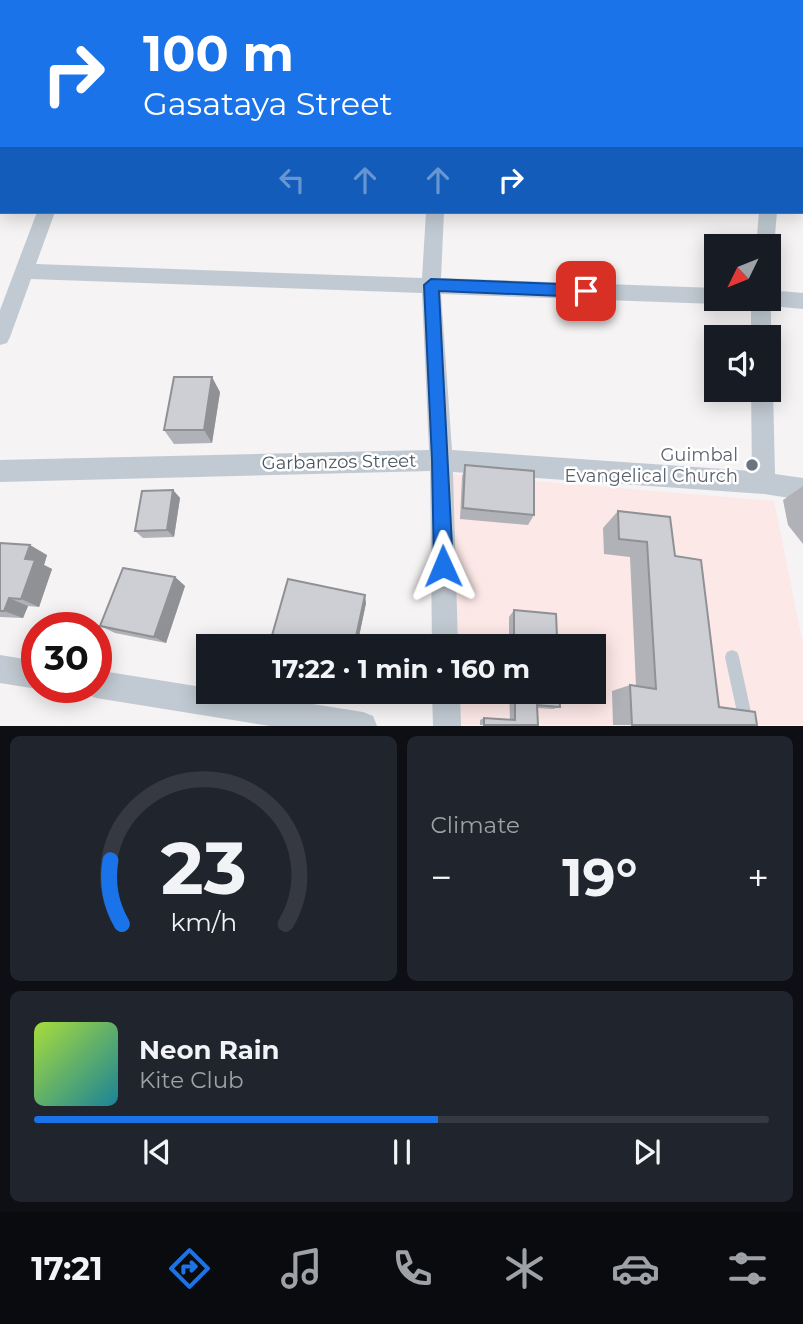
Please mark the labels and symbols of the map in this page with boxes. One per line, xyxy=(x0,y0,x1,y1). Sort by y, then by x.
north arrow xyxy=(704,234,780,312)
pin xyxy=(556,261,616,321)
place label: Guimbal Evangelical Church xyxy=(565,444,738,487)
street label: Garbanzos Street xyxy=(261,450,417,474)
marker: Guimbal Evangelical Church xyxy=(744,457,760,473)
position arrow xyxy=(406,529,480,603)
speed limit sign: 30 xyxy=(21,612,112,703)

